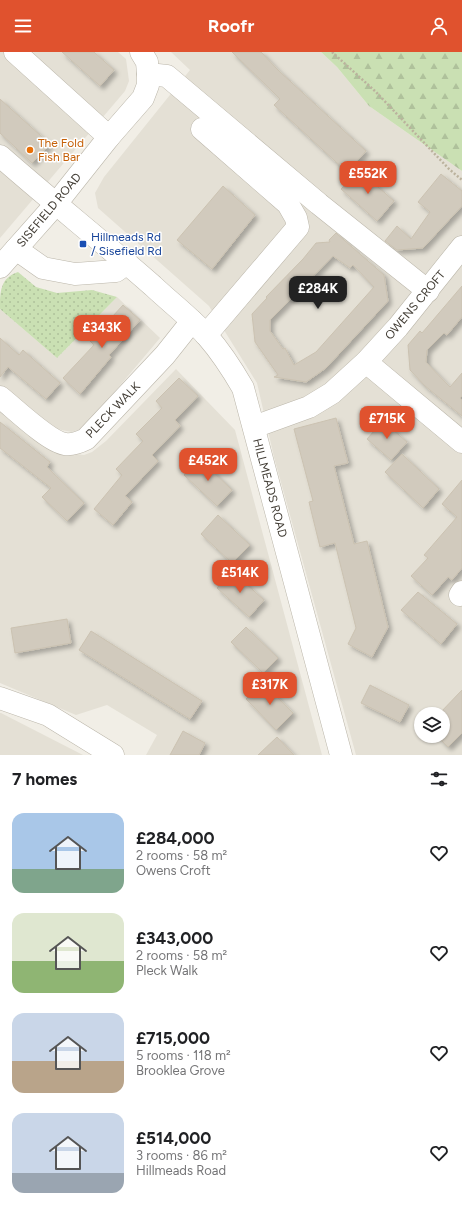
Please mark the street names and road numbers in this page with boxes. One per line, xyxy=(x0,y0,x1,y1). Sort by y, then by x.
street label: SISEFIELD ROAD xyxy=(14,170,84,250)
street label: OWENS CROFT xyxy=(382,267,448,342)
street label: PLECK WALK xyxy=(83,379,144,441)
street label: HILLMEADS ROAD xyxy=(250,437,290,539)

